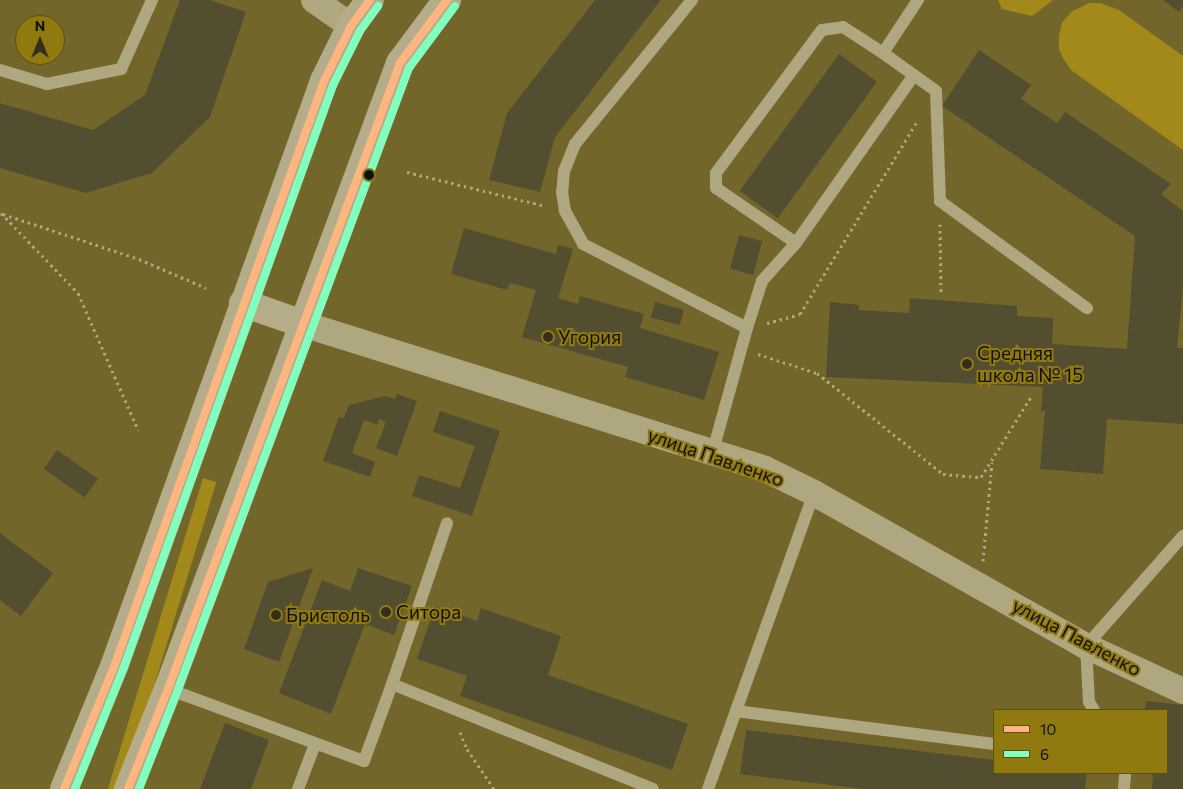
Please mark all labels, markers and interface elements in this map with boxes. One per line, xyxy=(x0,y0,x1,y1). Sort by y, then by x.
north arrow xyxy=(15,15,65,65)
text: N xyxy=(35,17,45,34)
unlabelled marker xyxy=(364,170,374,180)
place label: Угория xyxy=(558,326,621,348)
marker: Угория xyxy=(542,331,554,343)
place label: Средняя школа № 15 xyxy=(977,342,1083,386)
marker: Средняя школа № 15 xyxy=(961,358,973,370)
street label: улица Павленко xyxy=(645,423,787,491)
street label: улица Павленко xyxy=(1009,593,1145,681)
place label: Ситора xyxy=(396,601,461,623)
place label: Бристоль xyxy=(286,604,370,626)
marker: Ситора xyxy=(380,606,392,618)
marker: Бристоль xyxy=(270,609,282,621)
legend xyxy=(993,709,1168,774)
text: 10 xyxy=(1040,720,1056,738)
text: 6 xyxy=(1040,745,1049,763)

